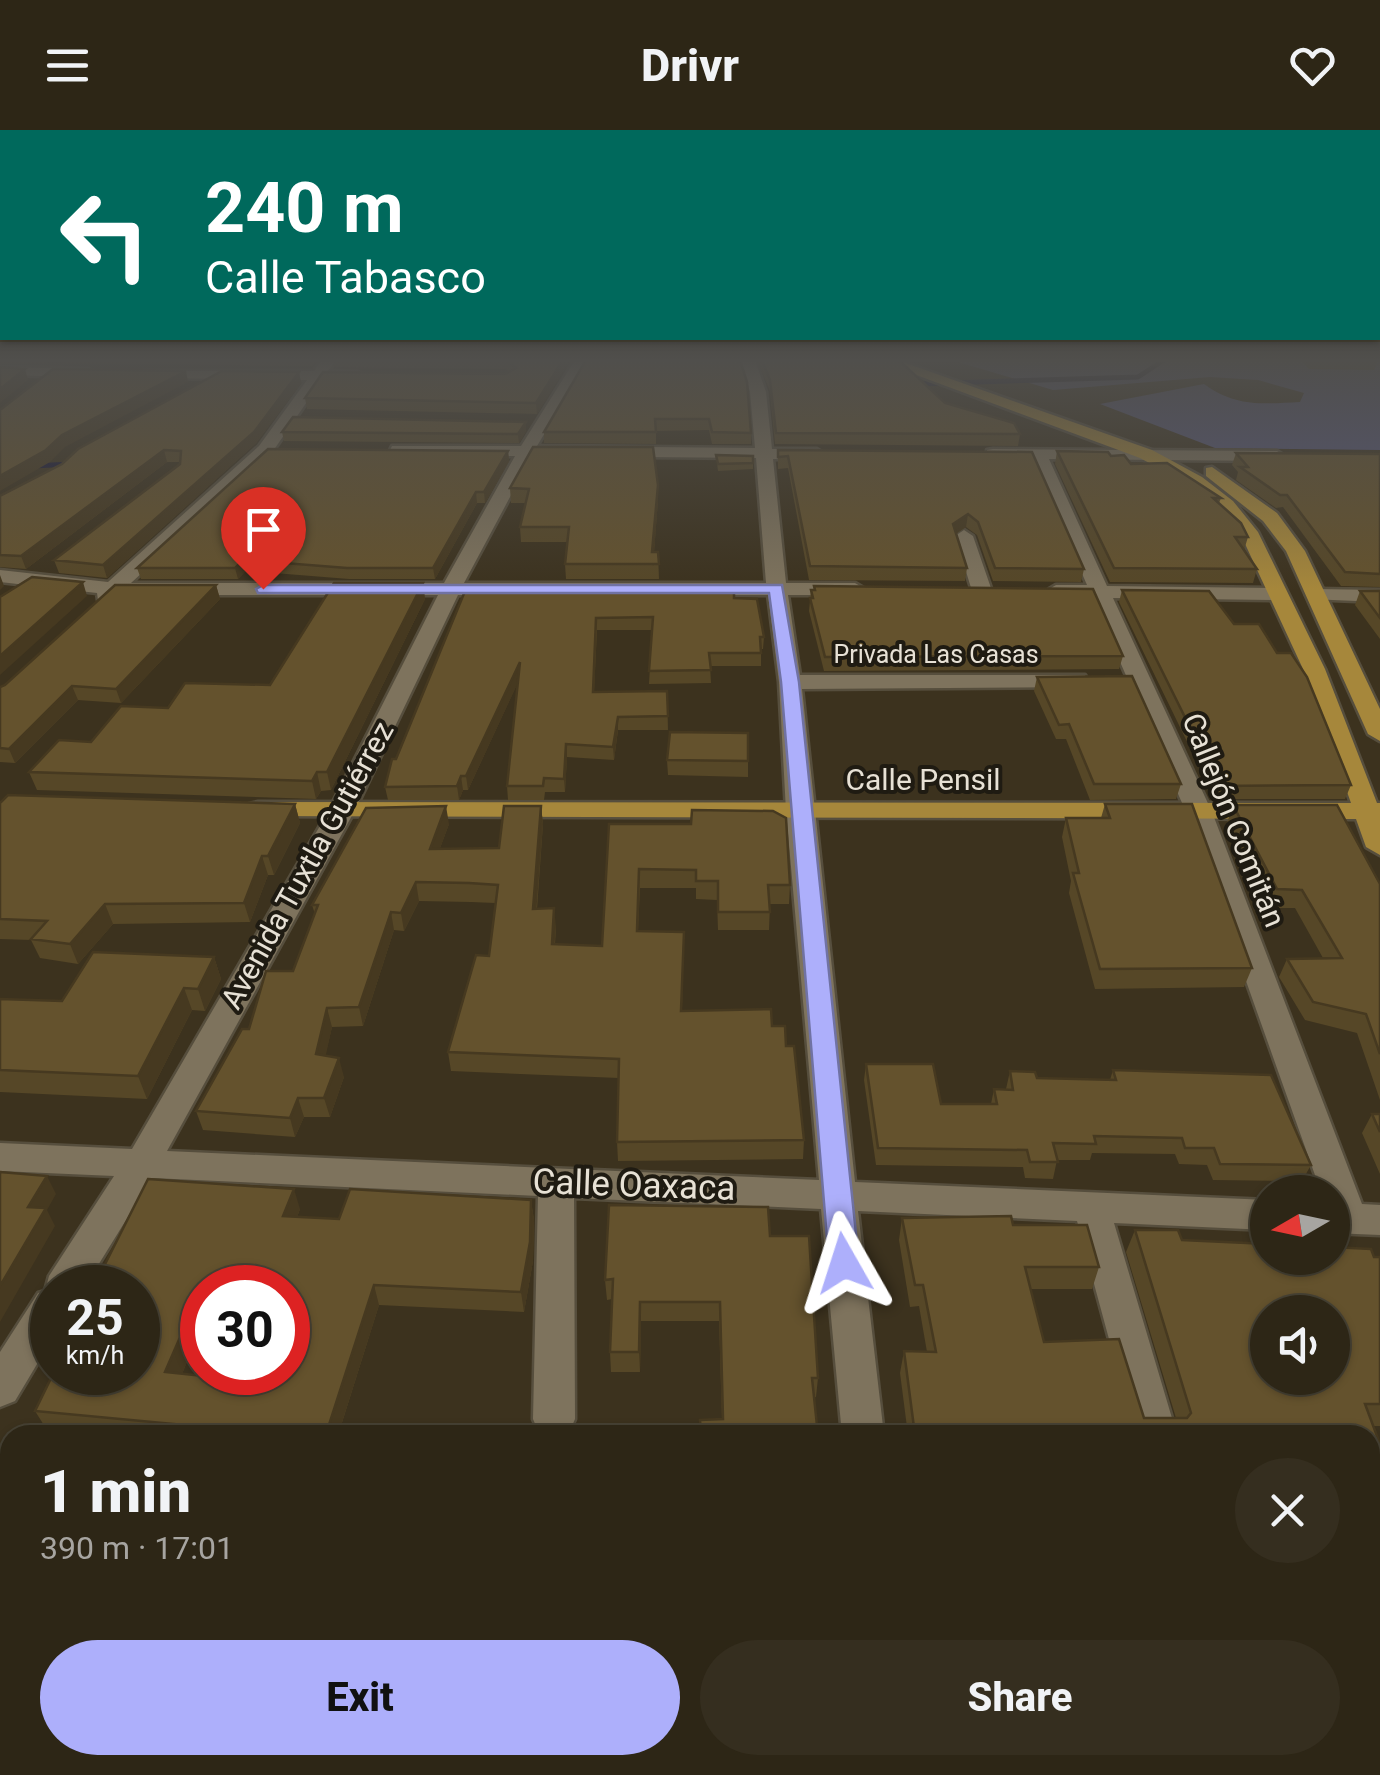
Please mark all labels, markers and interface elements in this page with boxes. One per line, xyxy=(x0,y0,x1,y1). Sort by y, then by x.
icon: menu xyxy=(40,38,95,93)
icon: heart xyxy=(1285,38,1340,93)
text: Drivr xyxy=(641,39,739,92)
text: 240 m xyxy=(205,167,404,249)
icon: left xyxy=(40,170,170,300)
text: Calle Tabasco xyxy=(205,251,486,304)
pin xyxy=(221,487,306,590)
icon: arrive xyxy=(236,502,291,557)
street label: Privada Las Casas xyxy=(833,640,1039,669)
street label: Callejón Comitán xyxy=(1175,708,1293,932)
street label: Avenida Tuxtla Gutiérrez xyxy=(213,715,401,1015)
street label: Calle Pensil xyxy=(845,762,1001,797)
street label: Calle Oaxaca xyxy=(532,1161,736,1209)
north arrow xyxy=(1250,1175,1350,1275)
map controls xyxy=(1250,1175,1350,1395)
position arrow xyxy=(792,1211,896,1315)
speed limit sign: 30 xyxy=(180,1265,310,1395)
text: 25 xyxy=(66,1289,124,1347)
button: sound xyxy=(1250,1295,1350,1395)
text: km/h xyxy=(66,1341,124,1370)
text: 1 min xyxy=(40,1456,191,1527)
button: close xyxy=(1235,1458,1340,1563)
text: 390 m · 17:01 xyxy=(40,1529,234,1567)
button: Exit xyxy=(40,1640,680,1755)
button: Share xyxy=(700,1640,1340,1755)

